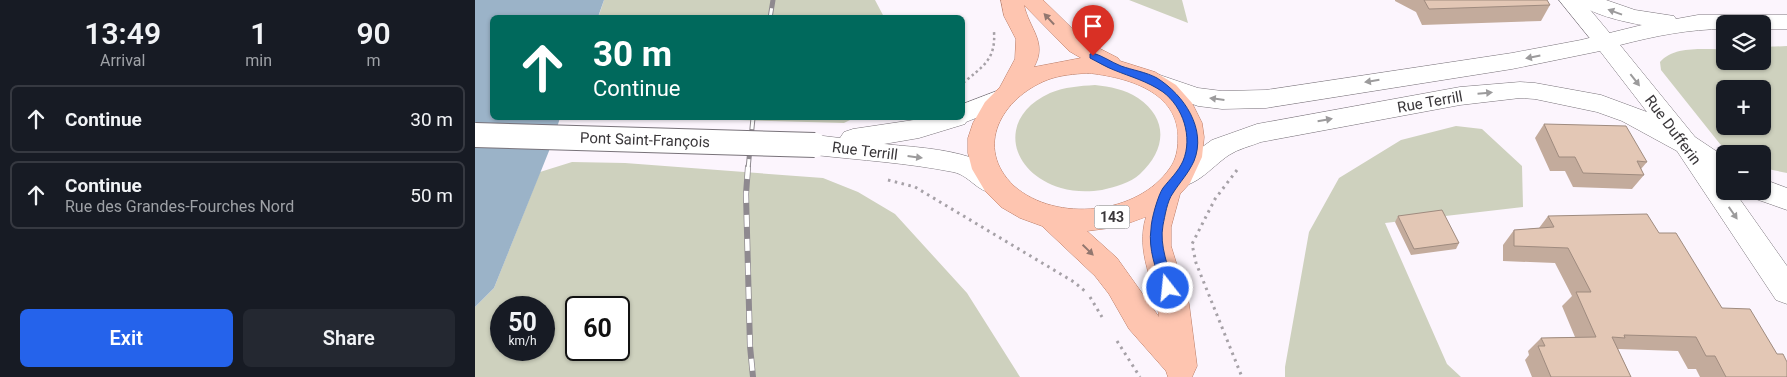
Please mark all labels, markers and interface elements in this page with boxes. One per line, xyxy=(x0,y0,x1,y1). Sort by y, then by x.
pin xyxy=(1072,5,1114,56)
one-way arrow xyxy=(1607,7,1622,15)
icon: arrive xyxy=(1079,12,1107,40)
one-way arrow xyxy=(1043,13,1055,25)
map controls xyxy=(1716,15,1771,200)
button: layers xyxy=(1716,15,1771,70)
text: 13:49 xyxy=(84,16,161,51)
text: 1 xyxy=(250,16,267,51)
text: 90 xyxy=(356,16,391,51)
text: 30 m xyxy=(593,34,672,75)
icon: ahead xyxy=(510,35,575,100)
text: Arrival xyxy=(100,51,145,70)
text: min xyxy=(245,51,272,70)
text: m xyxy=(367,51,381,70)
one-way arrow xyxy=(1525,54,1541,62)
one-way arrow xyxy=(1629,73,1640,86)
text: Continue xyxy=(593,76,681,101)
one-way arrow xyxy=(1364,78,1380,86)
button: + xyxy=(1716,80,1771,135)
street label: Rue Terrill xyxy=(1396,87,1464,117)
one-way arrow xyxy=(1477,89,1493,97)
street label: Rue Dufferin xyxy=(1641,92,1705,168)
one-way arrow xyxy=(1209,95,1225,103)
icon: ahead xyxy=(22,105,50,133)
text: Continue xyxy=(65,108,142,131)
text: 30 m xyxy=(410,108,453,131)
one-way arrow xyxy=(1317,116,1333,124)
street label: Pont Saint-François xyxy=(580,129,710,151)
street label: Rue Terrill xyxy=(831,138,899,164)
button: − xyxy=(1716,145,1771,200)
one-way arrow xyxy=(907,153,923,161)
text: Continue xyxy=(65,174,142,197)
icon: ahead xyxy=(22,181,50,209)
text: 50 m xyxy=(410,184,453,207)
text: Rue des Grandes-Fourches Nord xyxy=(65,197,294,216)
road number: 143 xyxy=(1095,206,1129,228)
one-way arrow xyxy=(1728,206,1738,220)
one-way arrow xyxy=(1082,244,1094,256)
position arrow xyxy=(1141,261,1193,313)
speed limit sign: 60 xyxy=(565,296,630,361)
text: 50 xyxy=(508,308,537,337)
button: Exit xyxy=(20,309,233,367)
button: Share xyxy=(243,309,455,367)
text: km/h xyxy=(508,334,537,348)

